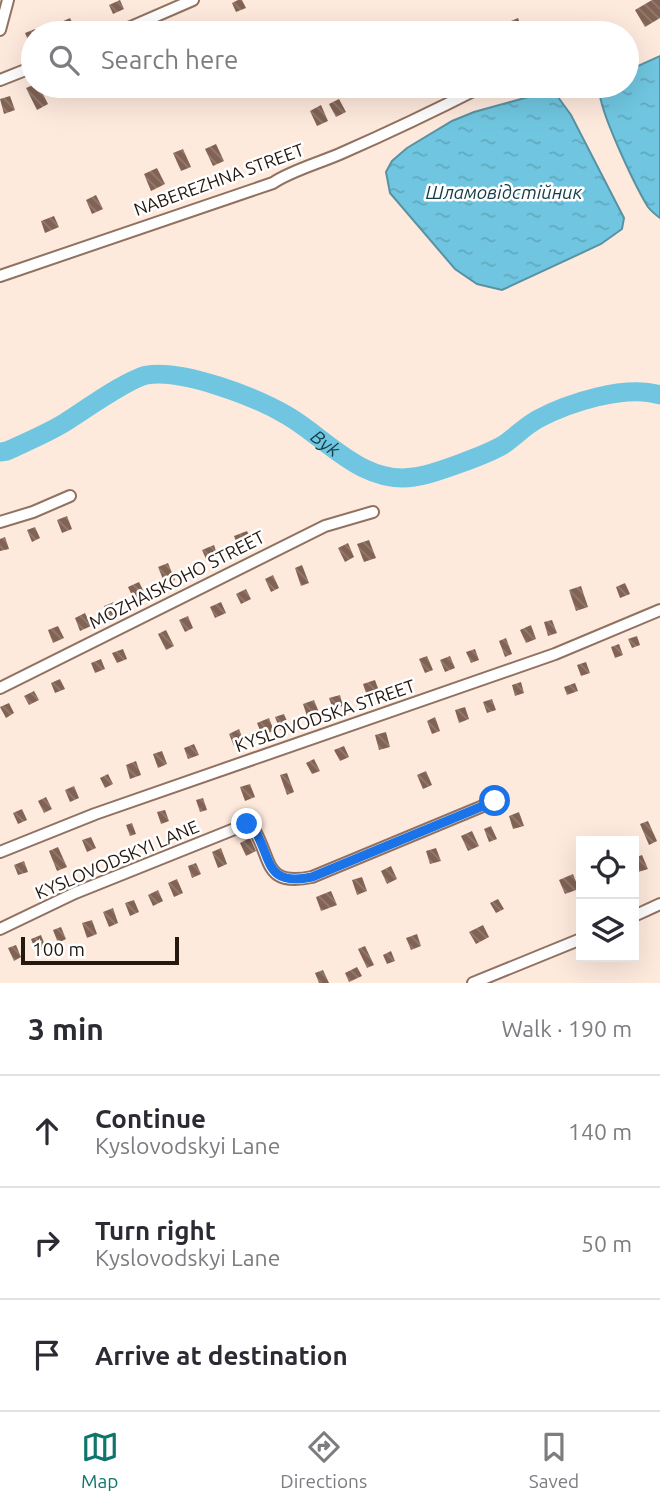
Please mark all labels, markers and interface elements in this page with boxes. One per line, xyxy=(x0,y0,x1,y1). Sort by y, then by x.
search box xyxy=(21,21,639,98)
icon: search xyxy=(45,41,83,79)
text: Search here xyxy=(101,45,238,74)
street label: NABEREZHNA STREET xyxy=(131,139,307,219)
water label: Шламовідстійник xyxy=(426,181,583,203)
water label: Byk xyxy=(307,425,345,461)
street label: MOZHAISKOHO STREET xyxy=(86,526,267,632)
street label: KYSLOVODSKA STREET xyxy=(232,675,417,755)
route start xyxy=(479,785,510,816)
route end xyxy=(231,808,262,839)
street label: KYSLOVODSKYI LANE xyxy=(32,816,201,903)
map controls xyxy=(576,836,639,962)
button: locate xyxy=(576,836,639,899)
button: layers xyxy=(576,899,639,962)
scale bar xyxy=(21,934,178,966)
text: 100 m xyxy=(32,938,85,960)
text: 3 min xyxy=(28,1012,104,1046)
text: Walk · 190 m xyxy=(501,1016,632,1041)
text: Continue xyxy=(95,1104,206,1133)
icon: ahead xyxy=(28,1112,66,1150)
text: 140 m xyxy=(568,1119,632,1144)
text: Kyslovodskyi Lane xyxy=(95,1133,280,1158)
text: Turn right xyxy=(95,1216,216,1245)
icon: right xyxy=(28,1224,66,1262)
text: 50 m xyxy=(581,1231,632,1256)
text: Kyslovodskyi Lane xyxy=(95,1245,280,1270)
icon: arrive xyxy=(28,1336,66,1374)
text: Arrive at destination xyxy=(95,1341,348,1370)
tab: Map xyxy=(81,1428,119,1492)
tab: Directions xyxy=(280,1428,367,1492)
tab: Saved xyxy=(529,1428,579,1492)

